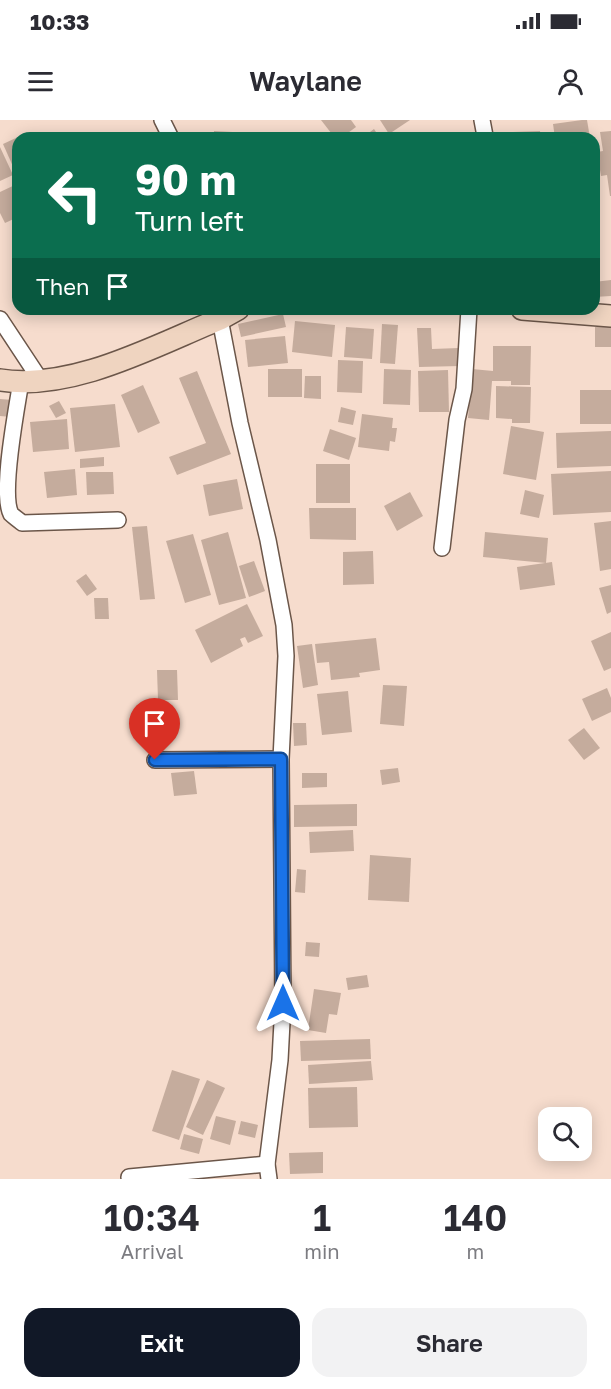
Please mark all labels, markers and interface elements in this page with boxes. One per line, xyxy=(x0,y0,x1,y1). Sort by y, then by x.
text: 10:33 xyxy=(30,8,90,35)
icon: menu xyxy=(24,65,57,98)
text: Waylane xyxy=(249,65,362,97)
icon: person xyxy=(554,65,587,98)
text: 90 m xyxy=(135,154,236,204)
icon: left xyxy=(36,156,114,234)
text: Turn left xyxy=(135,205,244,237)
icon: arrive xyxy=(101,270,134,303)
text: Then xyxy=(36,273,89,300)
pin xyxy=(129,698,180,760)
icon: arrive xyxy=(138,707,171,740)
position arrow xyxy=(251,971,315,1035)
map controls xyxy=(538,1107,592,1161)
button: search xyxy=(538,1107,592,1161)
text: 10:34 xyxy=(104,1196,200,1239)
text: 1 xyxy=(313,1196,331,1239)
text: 140 xyxy=(443,1196,507,1239)
text: Arrival xyxy=(121,1239,183,1263)
text: min xyxy=(304,1239,340,1263)
text: m xyxy=(466,1239,484,1263)
button: Exit xyxy=(24,1308,300,1377)
button: Share xyxy=(312,1308,587,1377)

